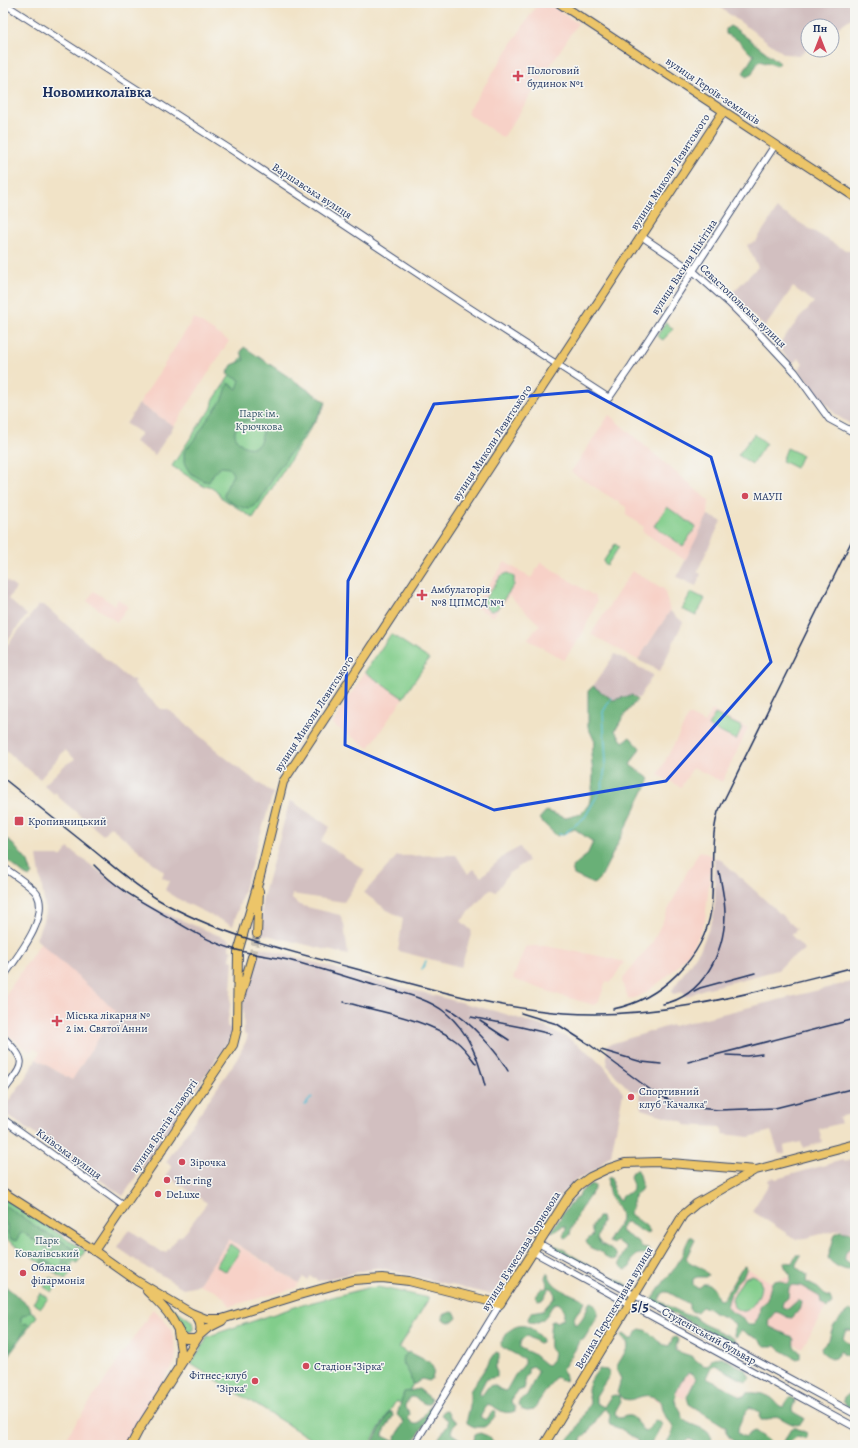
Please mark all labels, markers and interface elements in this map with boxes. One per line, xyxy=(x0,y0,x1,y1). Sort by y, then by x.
north arrow xyxy=(800,18,840,58)
text: Пн xyxy=(813,21,828,36)
street label: вулиця Героїв-земляків xyxy=(663,54,763,128)
place label: Пологовий будинок №1 xyxy=(527,63,584,91)
marker: Пологовий будинок №1 xyxy=(512,70,524,82)
district label: Новомиколаївка xyxy=(42,82,153,102)
street label: вулиця Миколи Левитського xyxy=(627,111,714,233)
street label: Варшавська вулиця xyxy=(269,159,355,223)
street label: вулиця Василя Нікітіна xyxy=(647,216,721,318)
street label: Севастопольська вулиця xyxy=(696,261,790,351)
street label: вулиця Миколи Левитського xyxy=(449,382,536,504)
park label: Парк ім. Крючкова xyxy=(235,406,284,434)
place label: МАУП xyxy=(753,489,783,504)
marker: МАУП xyxy=(740,491,750,501)
place label: Амбулаторія №8 ЦПМСД №1 xyxy=(430,582,504,610)
marker: Амбулаторія №8 ЦПМСД №1 xyxy=(416,589,428,601)
street label: вулиця Миколи Левитського xyxy=(271,653,358,775)
place label: Кропивницький xyxy=(28,814,106,829)
marker: Кропивницький xyxy=(13,815,25,827)
place label: Міська лікарня № 2 ім. Святої Анни xyxy=(66,1008,150,1036)
marker: Міська лікарня № 2 ім. Святої Анни xyxy=(51,1015,63,1027)
street label: вулиця Братів Ельворті xyxy=(127,1076,201,1176)
place label: Спортивний клуб "Качалка" xyxy=(639,1084,707,1112)
marker: Спортивний клуб "Качалка" xyxy=(626,1092,636,1102)
street label: Київська вулиця xyxy=(33,1125,105,1183)
place label: Зірочка xyxy=(190,1155,227,1170)
marker: Зірочка xyxy=(177,1157,187,1167)
place label: The ring xyxy=(175,1173,212,1188)
marker: The ring xyxy=(162,1175,172,1185)
place label: DeLuxe xyxy=(166,1187,200,1202)
street label: вулиця Вʼячеслава Чорновола xyxy=(478,1187,565,1314)
marker: DeLuxe xyxy=(153,1189,163,1199)
park label: Парк Ковалівський xyxy=(15,1233,79,1261)
street label: Велика Перспективна вулиця xyxy=(572,1244,656,1372)
place label: Обласна філармонія xyxy=(31,1260,85,1288)
marker: Обласна філармонія xyxy=(18,1268,28,1278)
district label: 5/5 xyxy=(631,1296,649,1316)
street label: Студентський бульвар xyxy=(659,1304,759,1368)
place label: Стадіон "Зірка" xyxy=(314,1359,384,1374)
marker: Стадіон "Зірка" xyxy=(301,1361,311,1371)
place label: Фітнес-клуб "Зірка" xyxy=(189,1368,247,1396)
marker: Фітнес-клуб "Зірка" xyxy=(250,1376,260,1386)

